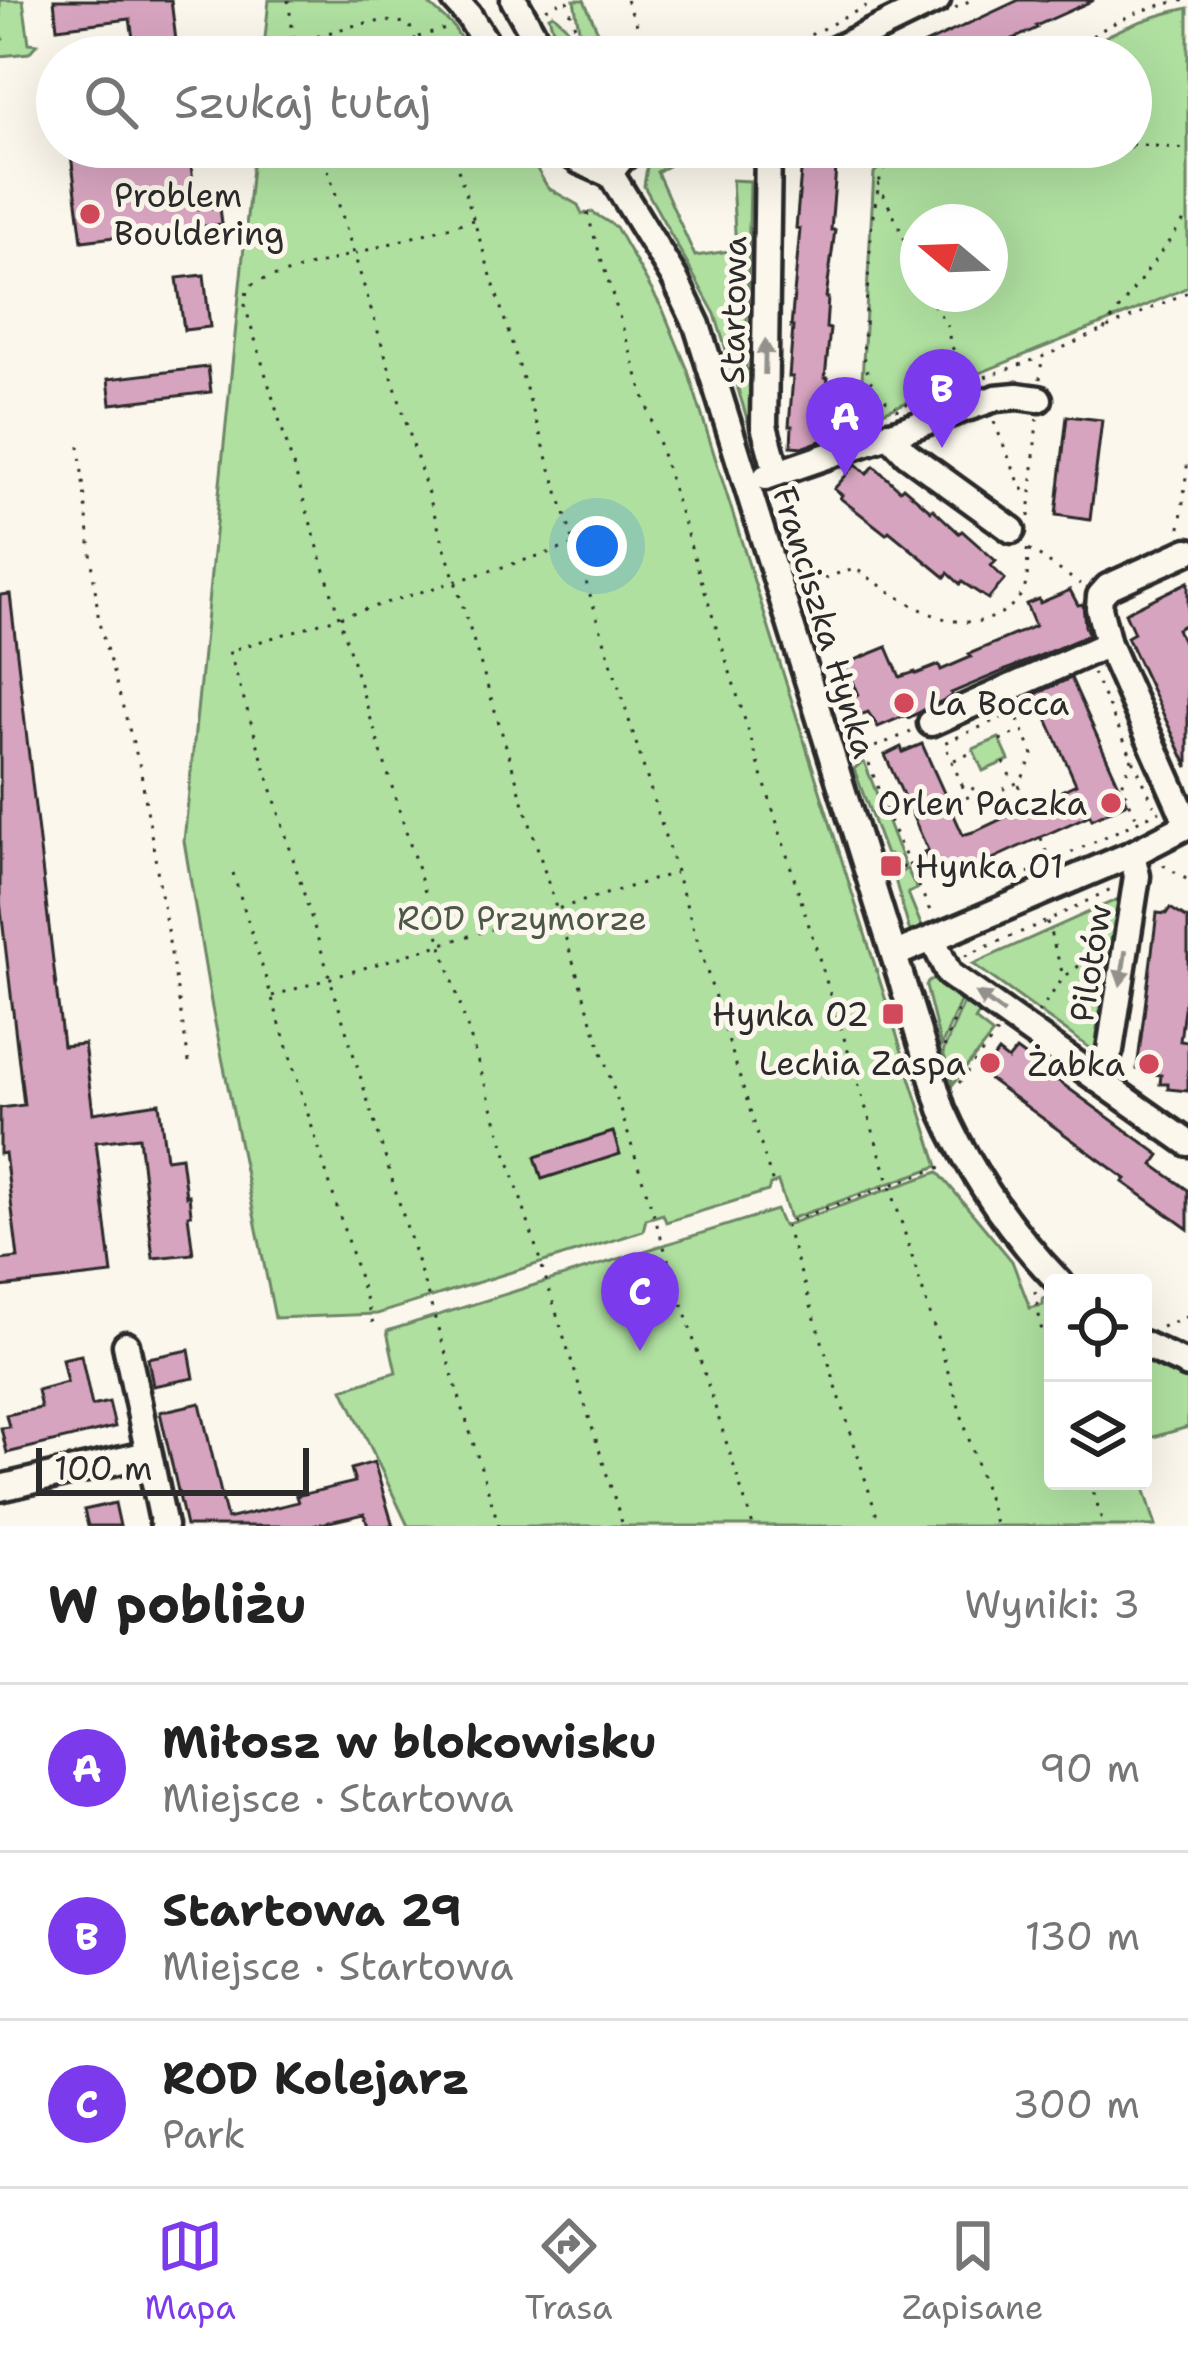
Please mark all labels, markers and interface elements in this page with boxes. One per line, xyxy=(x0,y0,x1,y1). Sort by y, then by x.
search box xyxy=(36,36,1152,168)
icon: search xyxy=(78,69,144,135)
text: Szukaj tutaj xyxy=(174,72,431,132)
place label: Problem Bouldering xyxy=(114,173,284,256)
marker: Problem Bouldering xyxy=(77,201,103,227)
north arrow xyxy=(900,204,1008,312)
street label: Startowa xyxy=(710,236,757,384)
one-way arrow xyxy=(755,337,775,375)
pin: B xyxy=(903,349,981,448)
pin: A xyxy=(806,377,884,476)
street label: Franciszka Hynka xyxy=(762,481,887,763)
your location xyxy=(567,516,627,576)
place label: La Bocca xyxy=(928,681,1069,726)
marker: La Bocca xyxy=(891,690,917,716)
place label: Orlen Paczka xyxy=(878,781,1087,826)
marker: Orlen Paczka xyxy=(1098,790,1124,816)
place label: Hynka 01 xyxy=(915,844,1064,889)
marker: Hynka 01 xyxy=(878,853,904,879)
park label: ROD Przymorze xyxy=(397,896,647,941)
street label: Pilotów xyxy=(1059,901,1122,1025)
one-way arrow xyxy=(1113,950,1132,987)
one-way arrow xyxy=(974,991,1006,1015)
place label: Hynka 02 xyxy=(712,992,869,1037)
marker: Hynka 02 xyxy=(880,1001,906,1027)
place label: Lechia Zaspa xyxy=(759,1041,966,1086)
place label: Żabka xyxy=(1028,1042,1125,1087)
marker: Lechia Zaspa xyxy=(977,1050,1003,1076)
marker: Żabka xyxy=(1136,1051,1162,1077)
pin: C xyxy=(601,1252,679,1351)
map controls xyxy=(1044,1274,1152,1490)
button: locate xyxy=(1044,1274,1152,1382)
button: layers xyxy=(1044,1382,1152,1490)
scale bar xyxy=(36,1442,309,1495)
text: 100 m xyxy=(54,1446,153,1491)
text: W pobliżu xyxy=(48,1570,307,1638)
text: Wyniki: 3 xyxy=(964,1578,1140,1630)
text: Miłosz w blokowisku xyxy=(162,1712,657,1772)
text: A xyxy=(72,1742,102,1794)
text: 90 m xyxy=(1039,1742,1140,1794)
text: Miejsce · Startowa xyxy=(162,1772,514,1824)
text: Startowa 29 xyxy=(162,1880,462,1940)
text: B xyxy=(75,1910,99,1962)
text: 130 m xyxy=(1025,1910,1140,1962)
text: Miejsce · Startowa xyxy=(162,1940,514,1992)
text: ROD Kolejarz xyxy=(162,2048,470,2108)
text: C xyxy=(75,2078,99,2130)
text: 300 m xyxy=(1012,2078,1140,2130)
text: Park xyxy=(162,2108,246,2160)
tab: Mapa xyxy=(145,2213,236,2330)
tab: Trasa xyxy=(525,2213,613,2330)
tab: Zapisane xyxy=(902,2213,1043,2330)

